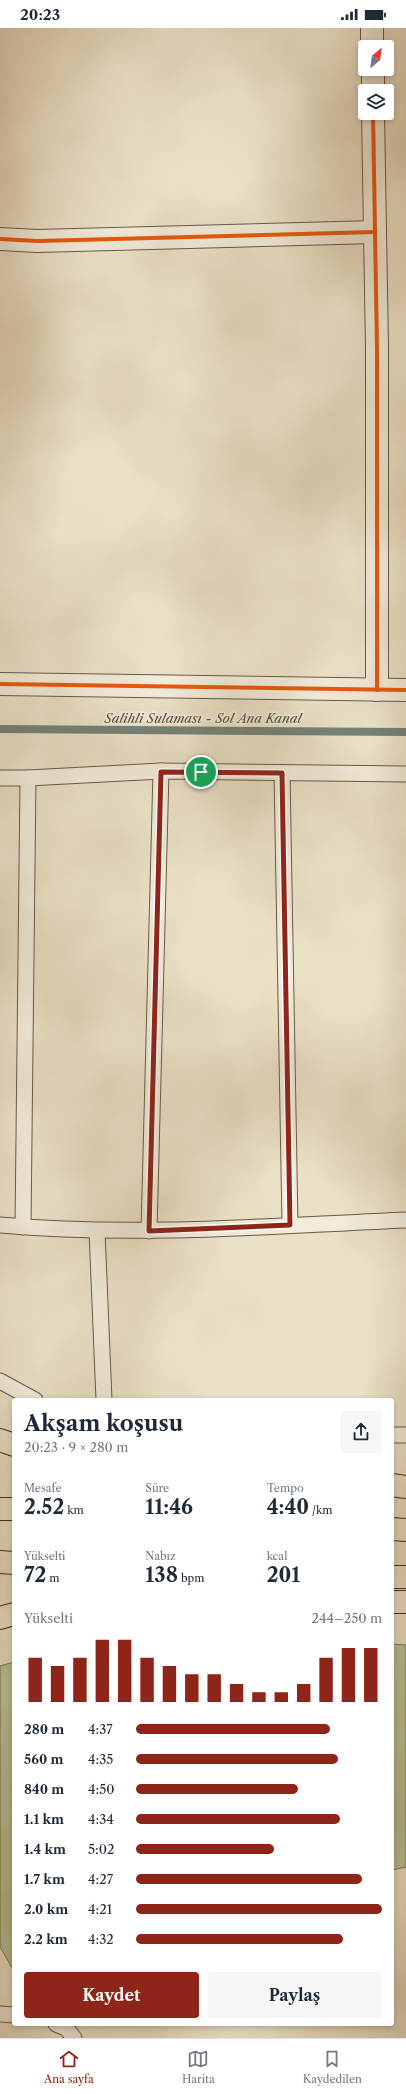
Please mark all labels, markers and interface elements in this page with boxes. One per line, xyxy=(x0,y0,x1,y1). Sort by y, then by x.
text: 20:23 xyxy=(20,5,60,24)
north arrow xyxy=(358,40,394,76)
map controls xyxy=(358,40,394,120)
button: layers xyxy=(358,84,394,120)
water label: Salihli Sulaması - Sol Ana Kanal xyxy=(103,710,303,726)
pin xyxy=(184,755,218,789)
icon: arrive xyxy=(190,761,212,783)
text: Akşam koşusu xyxy=(24,1410,183,1437)
button: share xyxy=(340,1411,382,1453)
text: 20:23 · 9 × 280 m xyxy=(24,1439,128,1455)
text: Mesafe xyxy=(24,1481,62,1495)
text: Süre xyxy=(145,1481,169,1495)
text: Tempo xyxy=(267,1481,304,1495)
text: 2.52 xyxy=(24,1495,64,1519)
text: 11:46 xyxy=(145,1495,193,1519)
text: 4:40 xyxy=(267,1495,309,1519)
text: km xyxy=(64,1503,84,1517)
text: /km xyxy=(309,1503,333,1517)
text: Yükselti xyxy=(24,1549,65,1563)
text: Nabız xyxy=(145,1549,176,1563)
text: kcal xyxy=(267,1549,287,1563)
text: 72 xyxy=(24,1563,46,1587)
text: 138 xyxy=(145,1563,178,1587)
text: 201 xyxy=(267,1563,300,1587)
text: m xyxy=(46,1571,59,1585)
text: bpm xyxy=(178,1571,205,1585)
text: Yükselti xyxy=(24,1610,73,1626)
text: 244–250 m xyxy=(311,1610,382,1626)
text: 280 m xyxy=(24,1721,64,1737)
text: 4:37 xyxy=(88,1721,113,1737)
text: 560 m xyxy=(24,1751,63,1767)
text: 4:35 xyxy=(88,1751,113,1767)
text: 840 m xyxy=(24,1781,64,1797)
text: 4:50 xyxy=(88,1781,114,1797)
text: 1.1 km xyxy=(24,1811,64,1827)
text: 4:34 xyxy=(88,1811,114,1827)
text: 1.4 km xyxy=(24,1841,66,1857)
text: 5:02 xyxy=(88,1841,114,1857)
text: 1.7 km xyxy=(24,1871,65,1887)
text: 4:27 xyxy=(88,1871,113,1887)
text: 2.0 km xyxy=(24,1901,68,1917)
text: 4:21 xyxy=(88,1901,112,1917)
text: 2.2 km xyxy=(24,1931,68,1947)
text: 4:32 xyxy=(88,1931,114,1947)
button: Kaydet xyxy=(24,1972,199,2018)
button: Paylaş xyxy=(207,1972,382,2018)
tab: Ana sayfa xyxy=(44,2048,94,2086)
tab: Harita xyxy=(182,2048,215,2086)
tab: Kaydedilen xyxy=(303,2048,362,2086)

